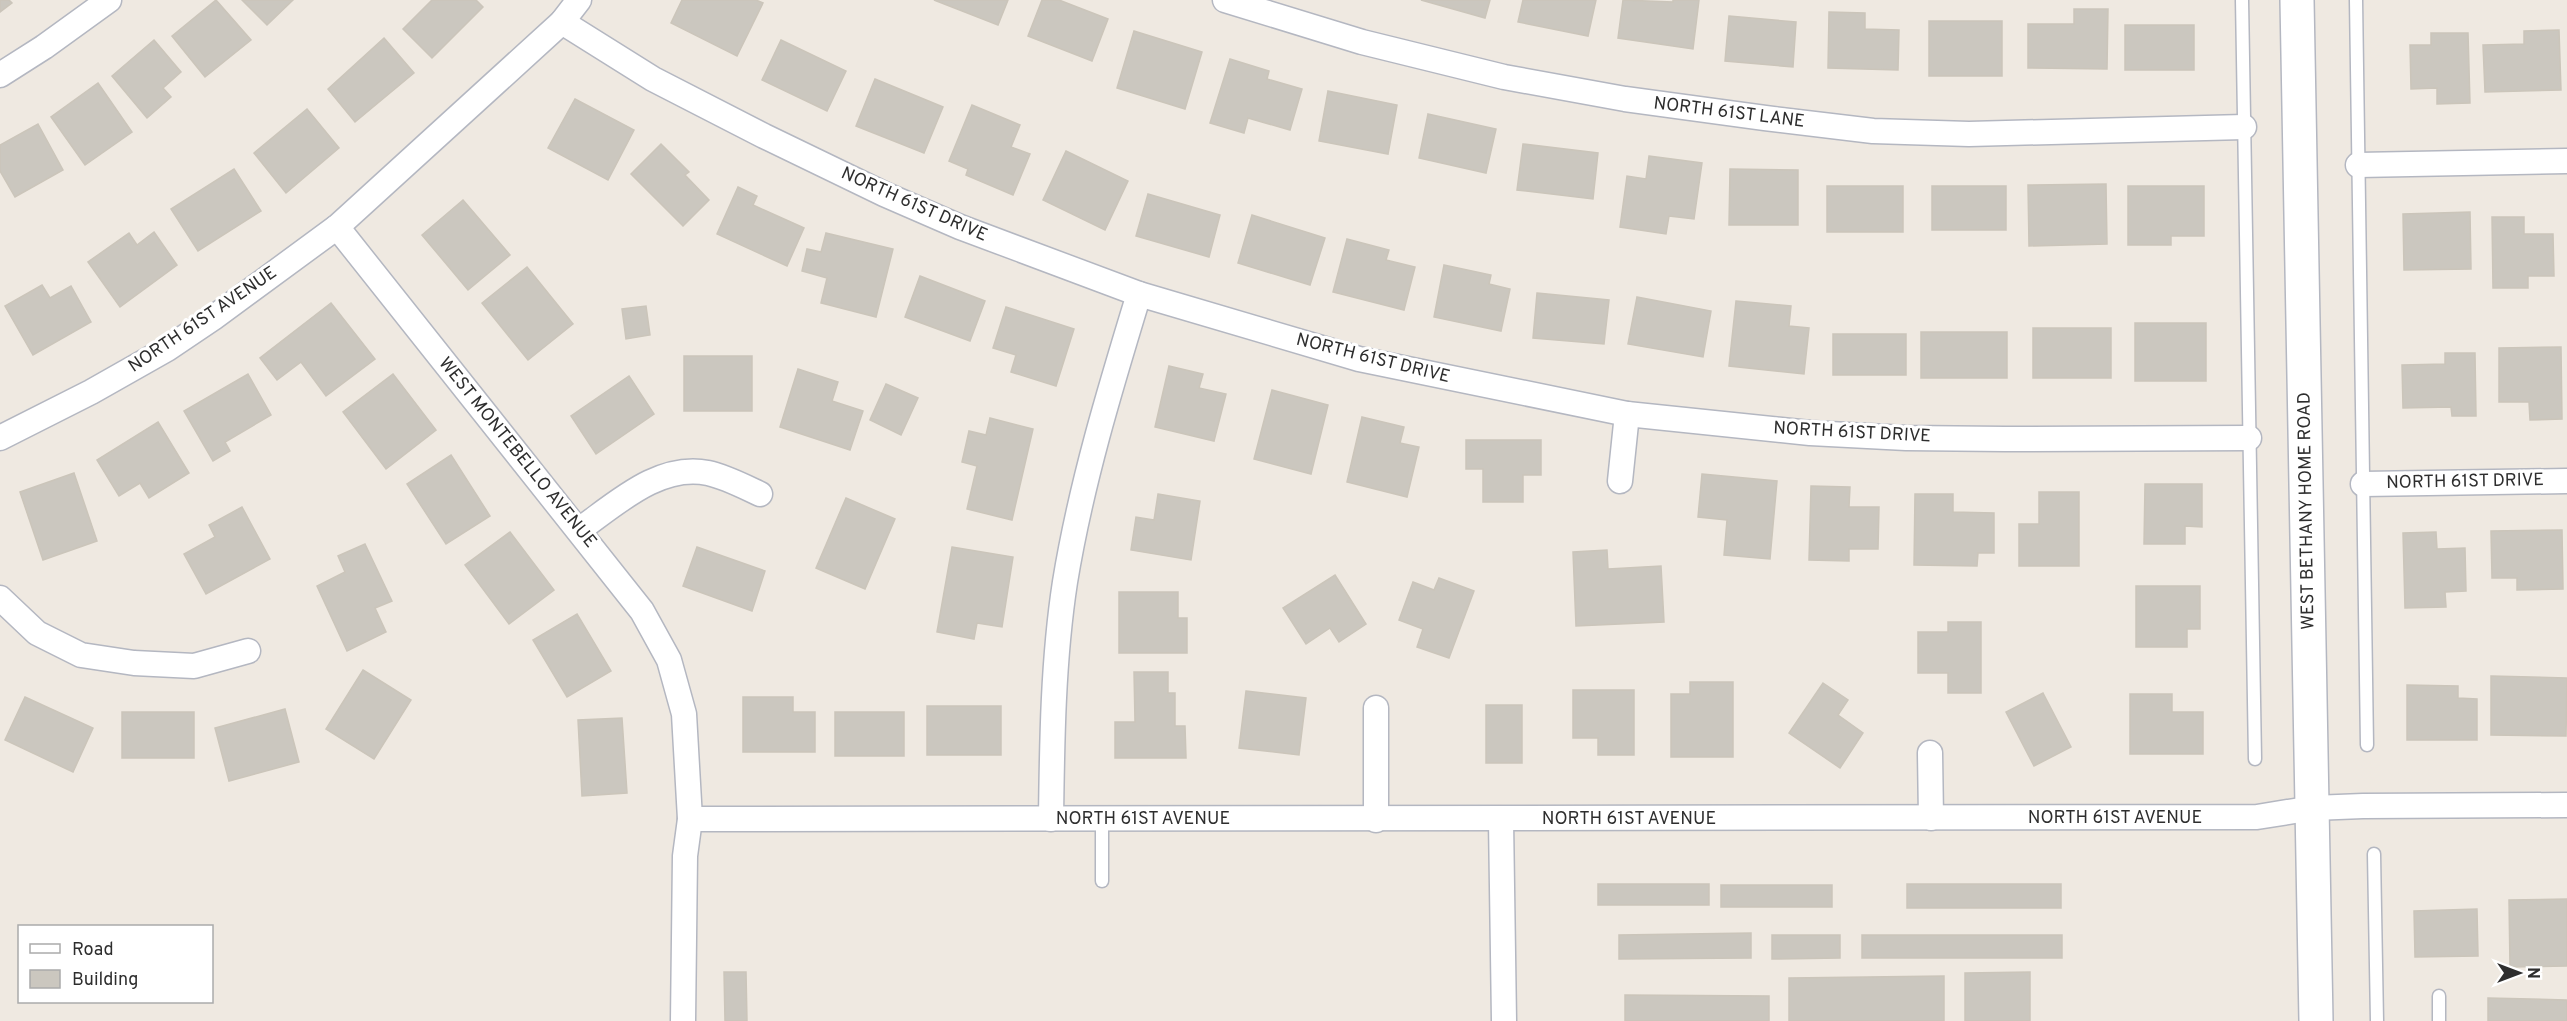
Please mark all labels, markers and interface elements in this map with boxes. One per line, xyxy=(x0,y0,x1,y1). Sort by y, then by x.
street label: NORTH 61ST LANE xyxy=(1652,92,1806,134)
street label: NORTH 61ST DRIVE xyxy=(837,162,991,248)
street label: NORTH 61ST AVENUE xyxy=(124,262,282,378)
street label: NORTH 61ST DRIVE xyxy=(1294,329,1452,389)
street label: WEST MONTEBELLO AVENUE xyxy=(433,353,601,553)
street label: WEST BETHANY HOME ROAD xyxy=(2293,392,2321,630)
street label: NORTH 61ST DRIVE xyxy=(1773,417,1931,449)
street label: NORTH 61ST DRIVE xyxy=(2386,469,2544,495)
street label: NORTH 61ST AVENUE xyxy=(2028,807,2202,830)
street label: NORTH 61ST AVENUE xyxy=(1056,808,1230,831)
street label: NORTH 61ST AVENUE xyxy=(1542,808,1716,831)
legend xyxy=(18,925,213,1003)
text: Road xyxy=(72,939,114,962)
north arrow xyxy=(2489,943,2549,1003)
text: N xyxy=(2522,967,2542,979)
text: Building xyxy=(72,969,138,992)

